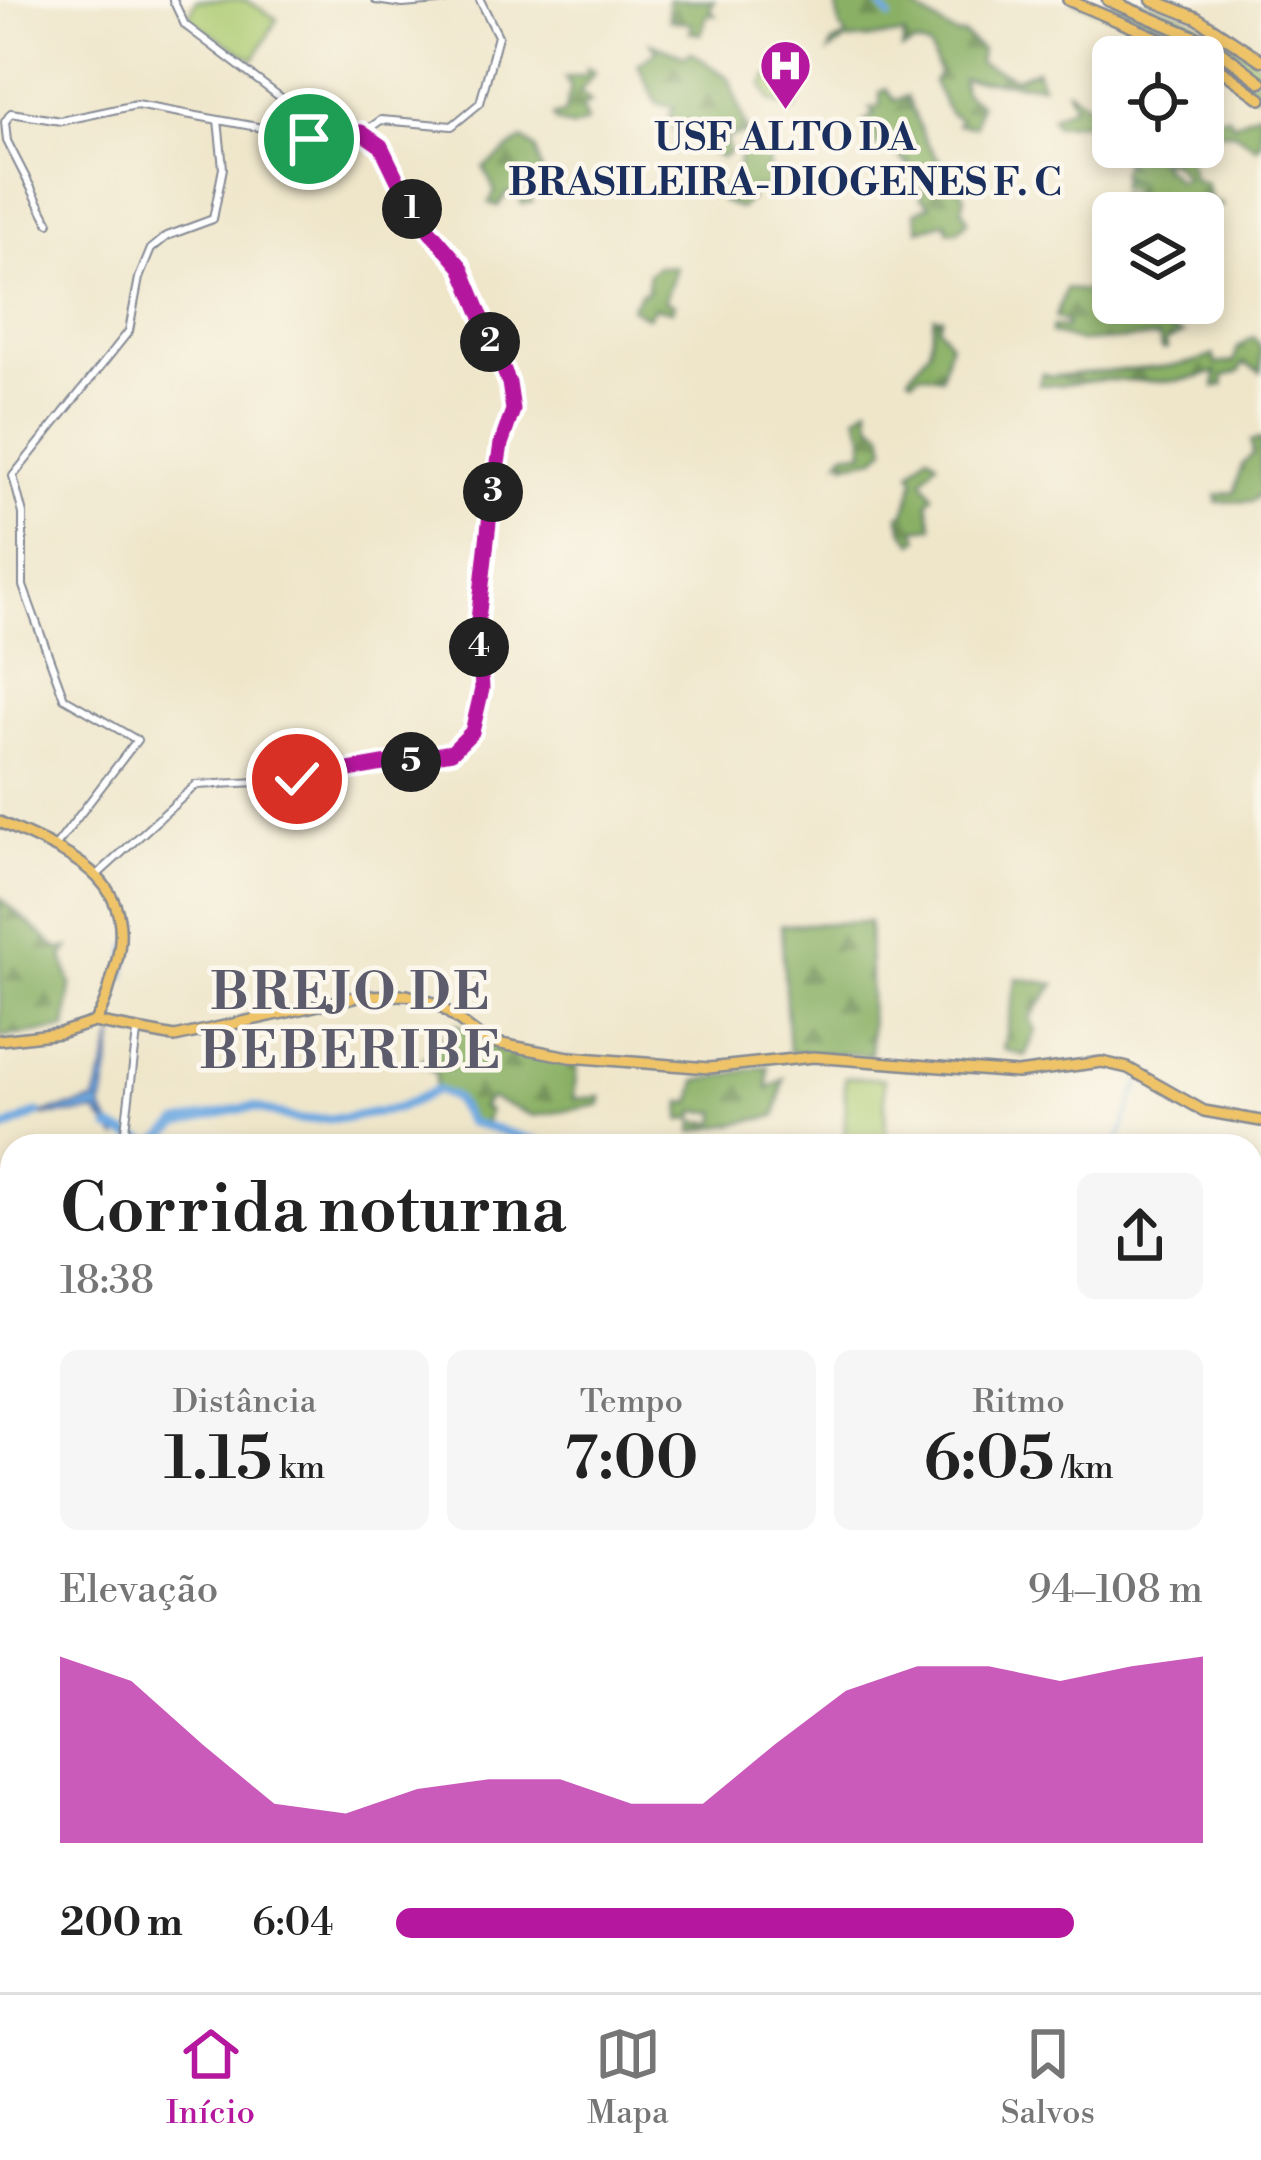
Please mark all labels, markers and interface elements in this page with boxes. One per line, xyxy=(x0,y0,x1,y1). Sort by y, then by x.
map controls xyxy=(1092,36,1224,324)
button: locate xyxy=(1092,36,1224,168)
hospital icon: USF ALTO DA BRASILEIRA-DIOGENES F. C xyxy=(757,38,813,112)
pin xyxy=(258,88,360,190)
icon: arrive xyxy=(276,106,342,172)
place label: USF ALTO DA BRASILEIRA-DIOGENES F. C xyxy=(508,114,1062,208)
pin: 1 xyxy=(382,179,442,239)
text: 1 xyxy=(404,188,420,229)
button: layers xyxy=(1092,192,1224,324)
pin: 2 xyxy=(460,312,520,372)
text: 2 xyxy=(480,321,500,362)
pin: 3 xyxy=(463,462,523,522)
text: 3 xyxy=(483,471,503,512)
pin: 4 xyxy=(449,617,509,677)
text: 4 xyxy=(468,626,490,667)
pin xyxy=(246,728,348,830)
pin: 5 xyxy=(381,732,441,792)
text: 5 xyxy=(401,741,421,782)
icon: check xyxy=(264,746,330,812)
district label: BREJO DE BEBERIBE xyxy=(200,962,502,1085)
text: Corrida noturna xyxy=(60,1170,566,1253)
button: share xyxy=(1077,1173,1203,1299)
text: 18:38 xyxy=(60,1257,154,1306)
text: Distância xyxy=(172,1382,317,1423)
text: Tempo xyxy=(580,1382,683,1423)
text: Ritmo xyxy=(972,1382,1065,1423)
text: 1.15 xyxy=(164,1423,272,1498)
text: 7:00 xyxy=(565,1423,698,1498)
text: 6:05 xyxy=(923,1423,1054,1498)
text: km xyxy=(272,1448,325,1489)
text: /km xyxy=(1054,1448,1114,1489)
text: Elevação xyxy=(60,1566,218,1615)
text: 94–108 m xyxy=(1028,1566,1203,1615)
text: 200 m xyxy=(60,1899,183,1948)
text: 6:04 xyxy=(252,1899,334,1948)
tab: Início xyxy=(166,2021,255,2134)
tab: Mapa xyxy=(587,2021,669,2134)
tab: Salvos xyxy=(1001,2021,1095,2134)

